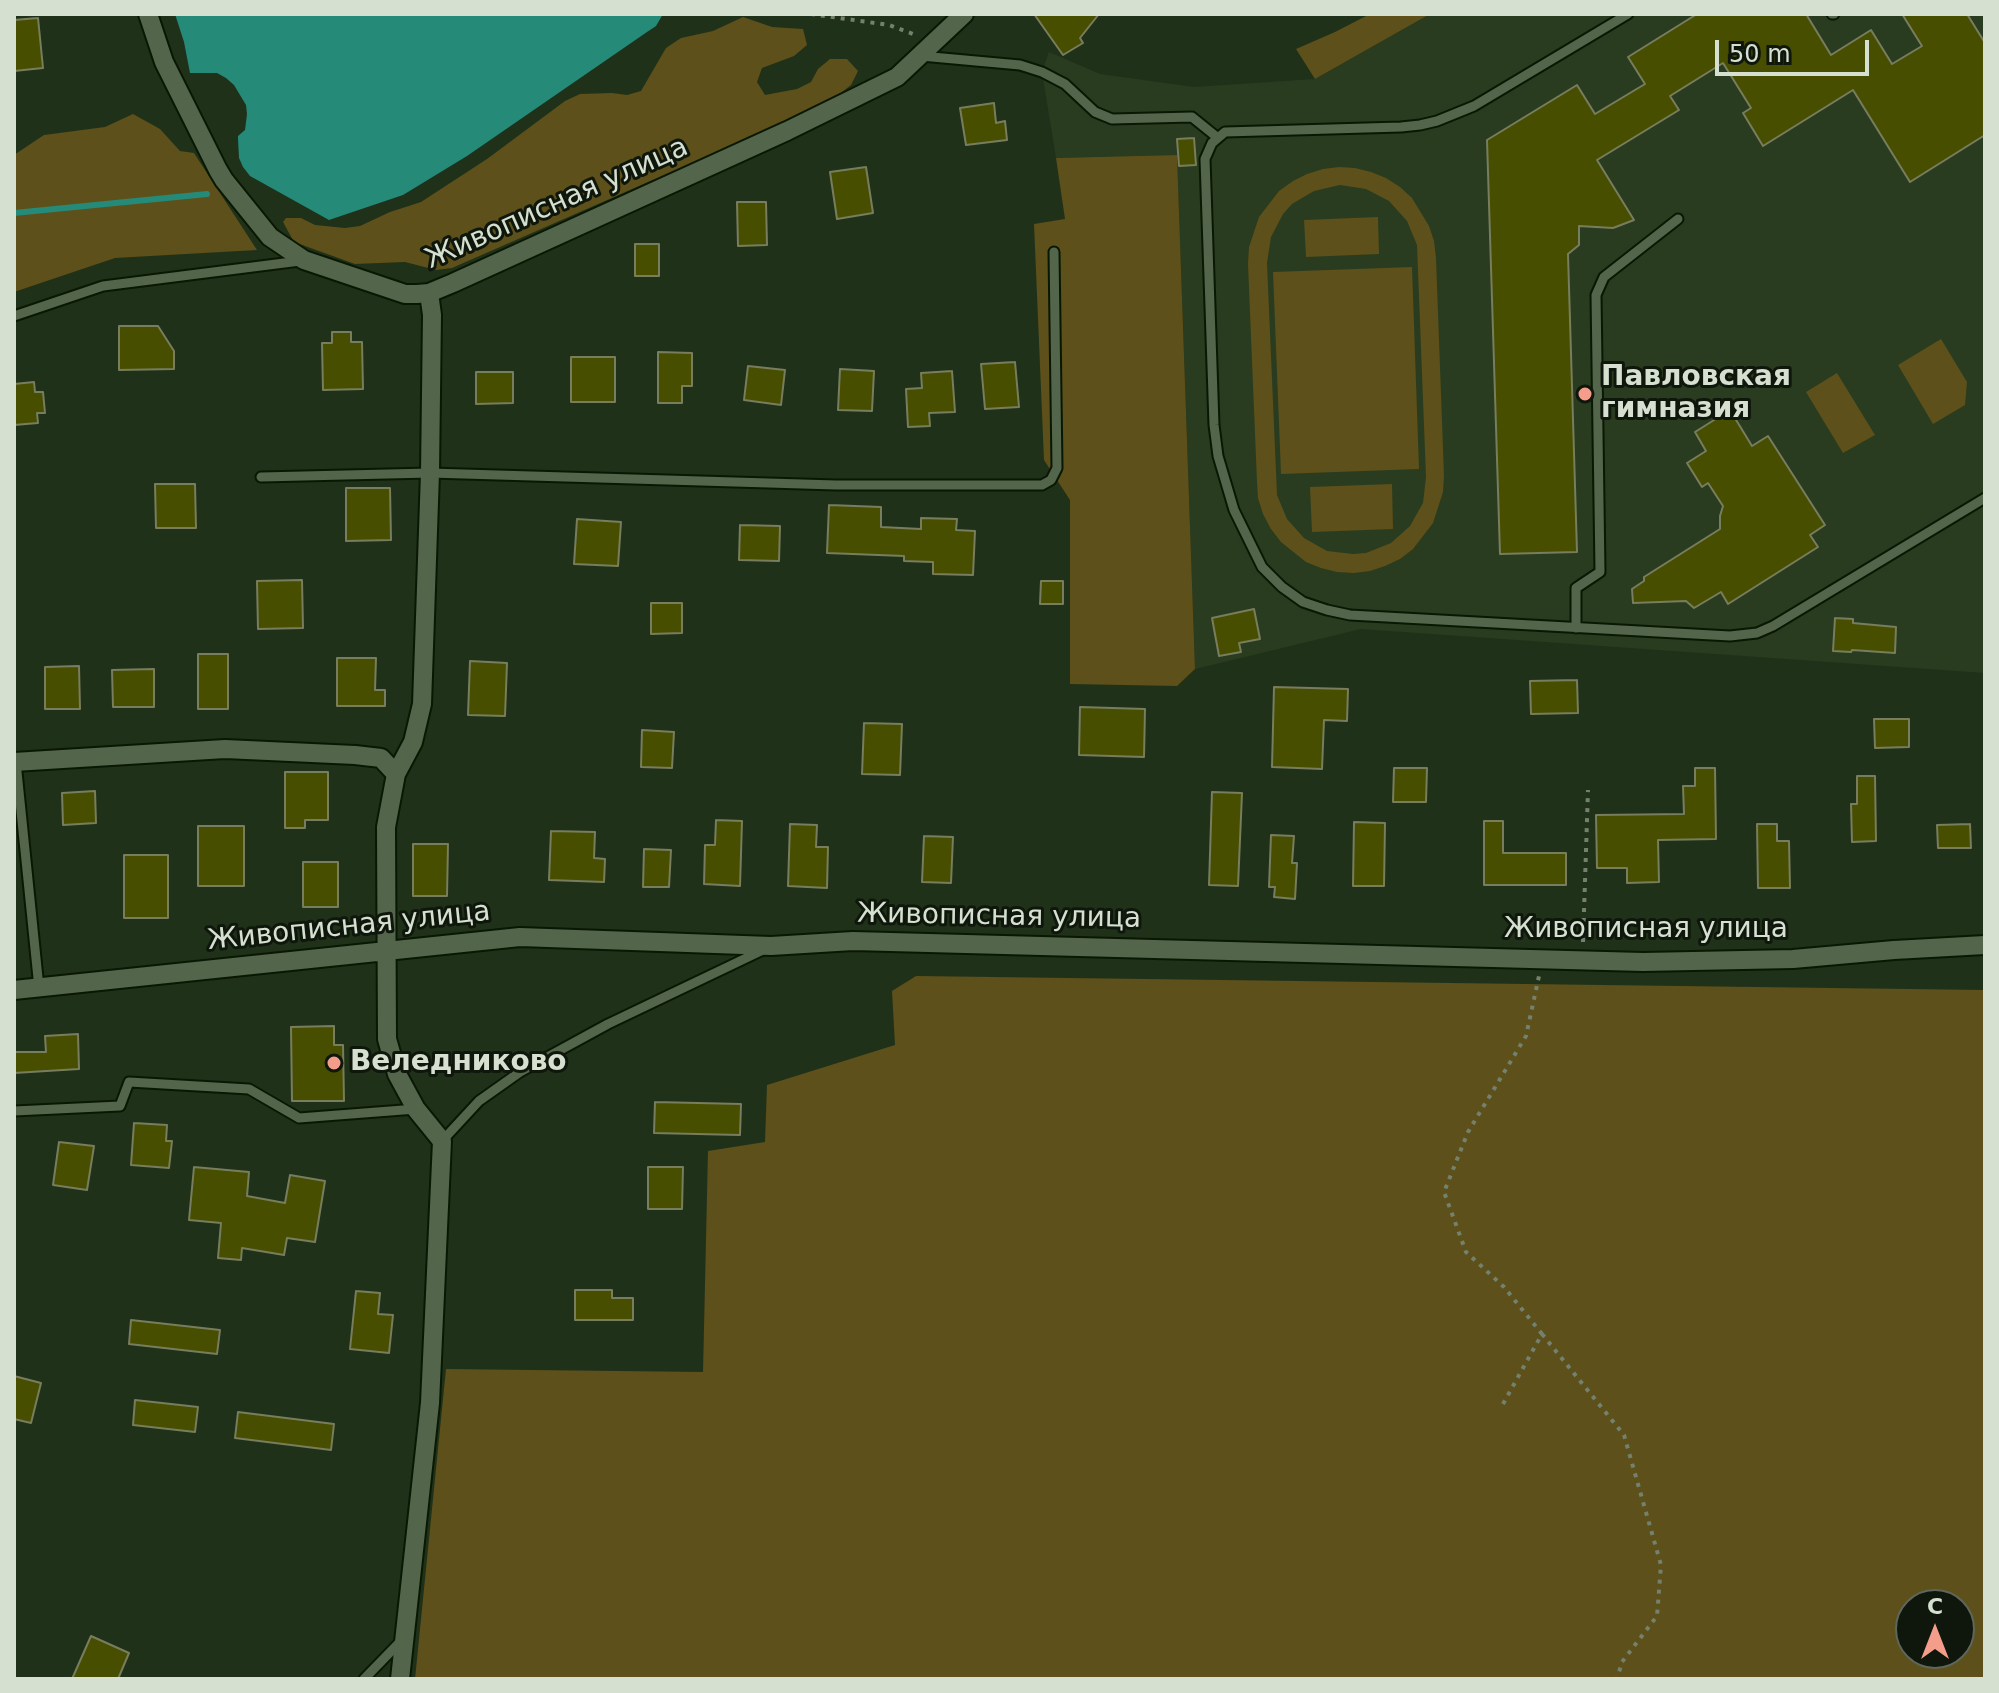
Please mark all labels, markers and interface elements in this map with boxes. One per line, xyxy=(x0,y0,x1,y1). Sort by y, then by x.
scale bar xyxy=(1719,24,1873,74)
text: 50 m xyxy=(1729,40,1791,68)
street label: Живописная улица xyxy=(420,131,694,277)
place label: Павловская гимназия xyxy=(1601,361,1791,427)
marker: Павловская гимназия xyxy=(1576,385,1594,403)
street label: Живописная улица xyxy=(206,895,492,959)
street label: Живописная улица xyxy=(857,898,1141,936)
street label: Живописная улица xyxy=(1504,913,1788,947)
place label: Веледниково xyxy=(350,1046,567,1080)
marker: Веледниково xyxy=(325,1054,343,1072)
north arrow xyxy=(1895,1589,1975,1669)
text: С xyxy=(1927,1594,1943,1619)

